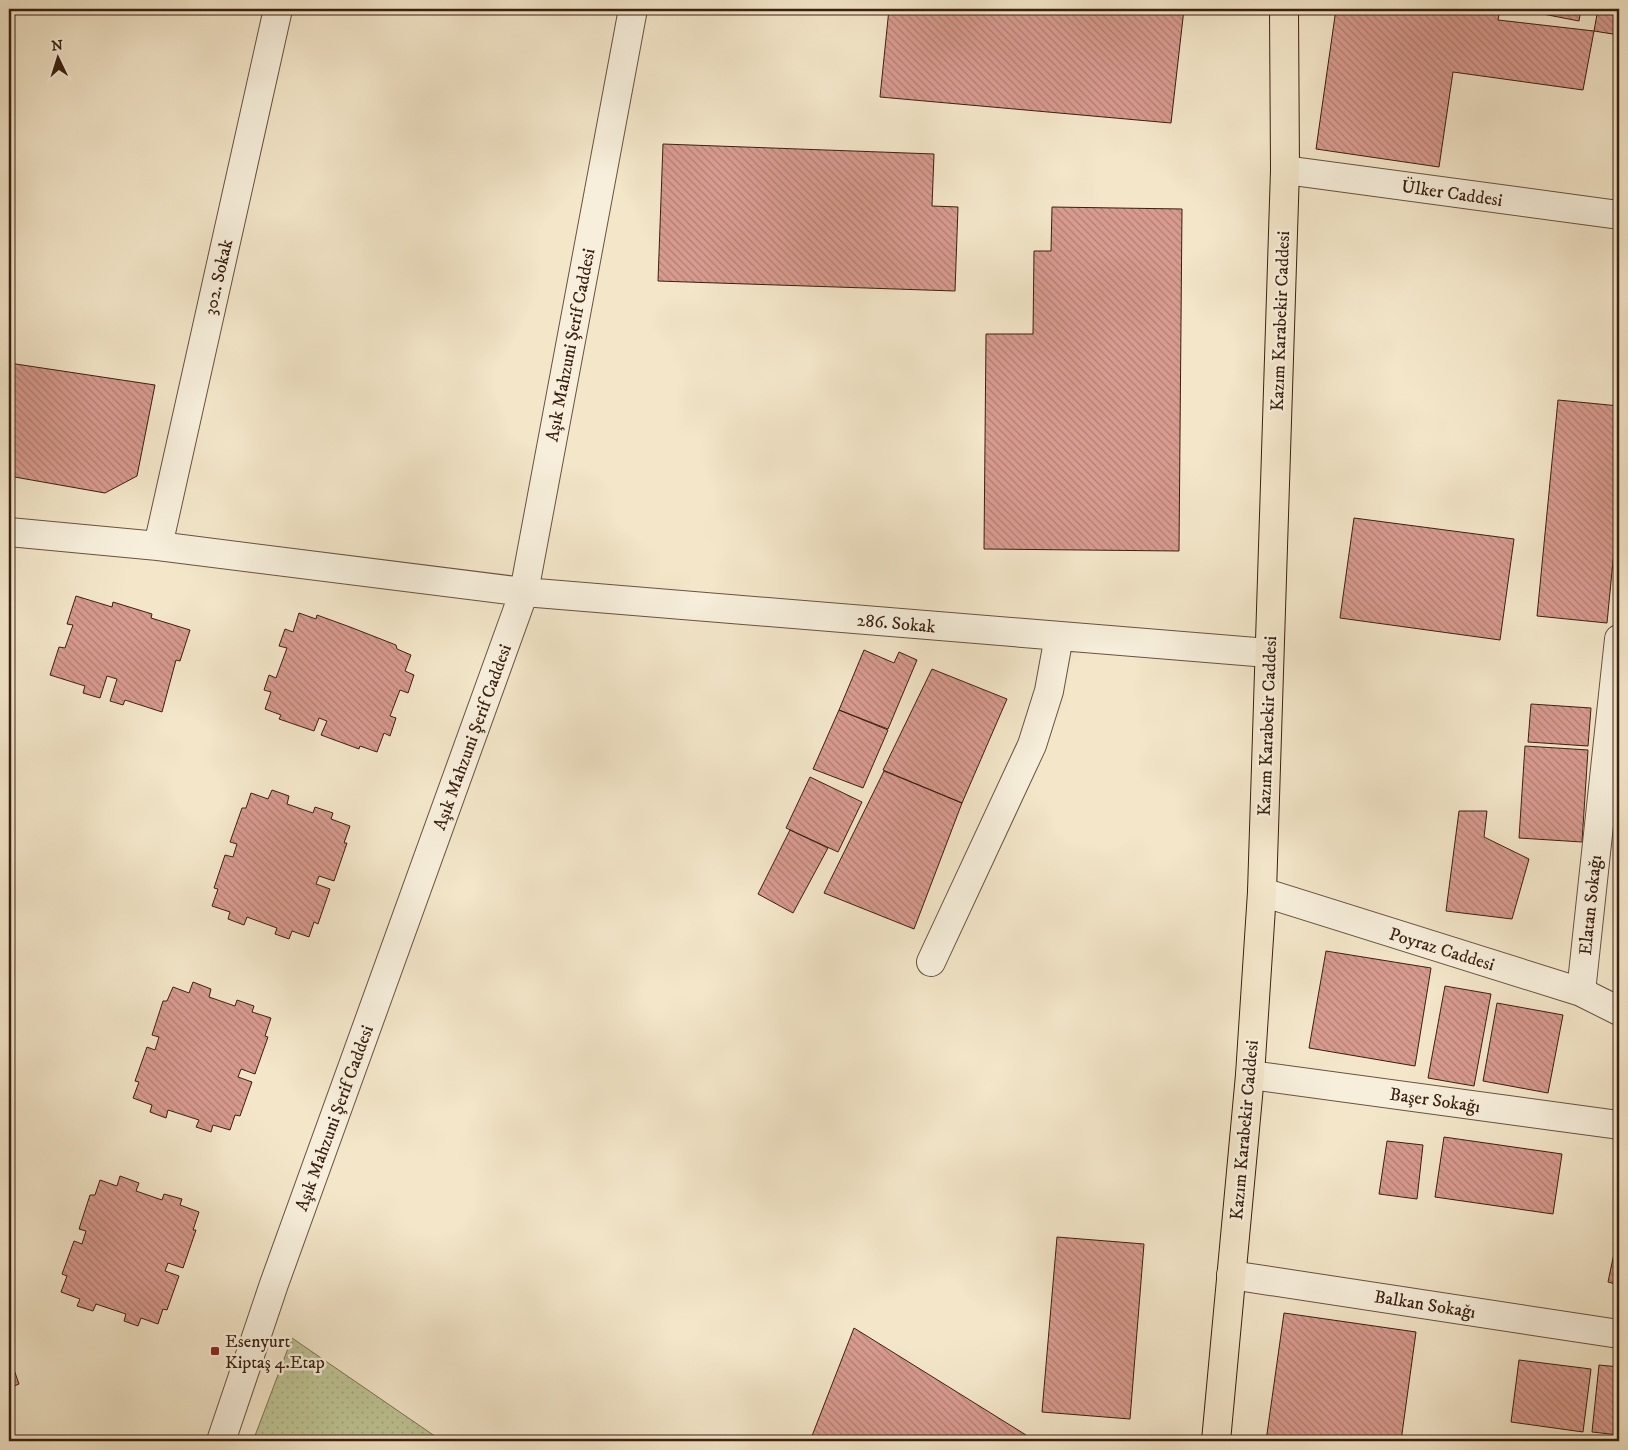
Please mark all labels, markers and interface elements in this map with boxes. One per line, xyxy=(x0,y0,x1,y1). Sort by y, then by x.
north arrow xyxy=(32,32,82,82)
text: N xyxy=(51,37,64,55)
street label: Ülker Caddesi xyxy=(1400,176,1504,212)
street label: Kazım Karabekir Caddesi xyxy=(1267,230,1295,412)
street label: 302. Sokak xyxy=(200,237,238,317)
street label: Aşık Mahzuni Şerif Caddesi xyxy=(541,247,601,444)
street label: 286. Sokak xyxy=(856,610,936,638)
street label: Kazım Karabekir Caddesi xyxy=(1254,635,1282,817)
street label: Aşık Mahzuni Şerif Caddesi xyxy=(429,641,517,833)
street label: Elatan Sokağı xyxy=(1575,854,1607,956)
street label: Poyraz Caddesi xyxy=(1386,923,1497,976)
street label: Aşık Mahzuni Şerif Caddesi xyxy=(291,1022,379,1214)
street label: Kazım Karabekir Caddesi xyxy=(1226,1039,1264,1221)
street label: Başer Sokağı xyxy=(1388,1084,1482,1118)
street label: Balkan Sokağı xyxy=(1373,1286,1477,1324)
place label: Esenyurt Kiptaş 4.Etap xyxy=(225,1331,325,1374)
marker: Esenyurt Kiptaş 4.Etap xyxy=(209,1345,221,1357)

